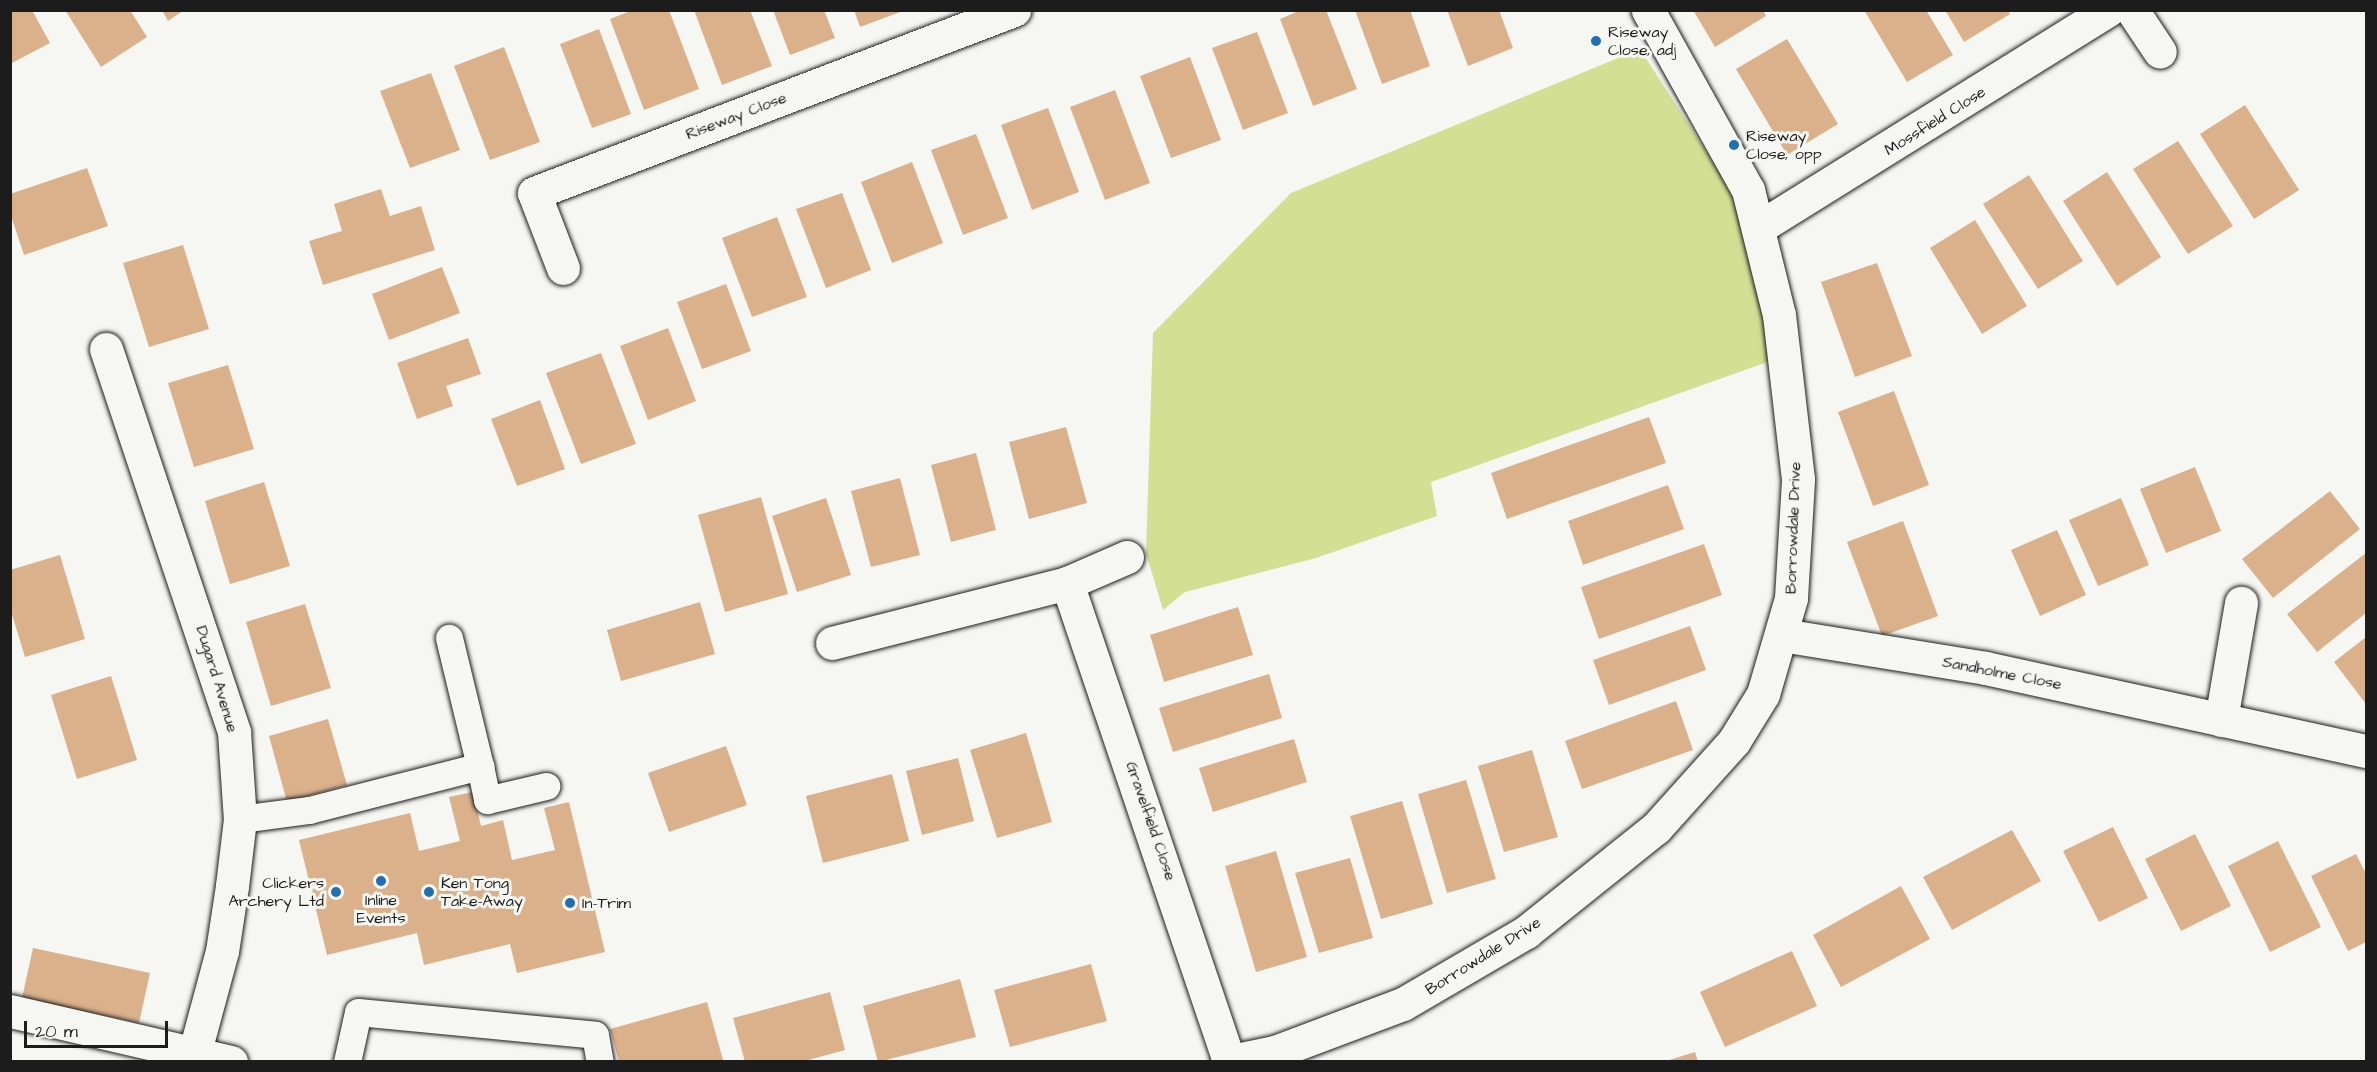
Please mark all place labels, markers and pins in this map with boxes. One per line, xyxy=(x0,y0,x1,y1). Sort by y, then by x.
place label: Riseway Close, adj xyxy=(1608,22,1676,60)
marker: Riseway Close, adj xyxy=(1589,34,1603,48)
place label: Riseway Close, opp xyxy=(1746,126,1822,164)
marker: Riseway Close, opp xyxy=(1727,138,1741,152)
place label: Clickers Archery Ltd xyxy=(228,873,324,911)
place label: Ken Tong Take-Away xyxy=(441,873,523,911)
marker: Inline Events xyxy=(374,874,388,888)
marker: Clickers Archery Ltd xyxy=(329,885,343,899)
marker: Ken Tong Take-Away xyxy=(422,885,436,899)
place label: Inline Events xyxy=(357,890,405,928)
place label: In-Trim xyxy=(582,893,631,913)
marker: In-Trim xyxy=(563,896,577,910)

